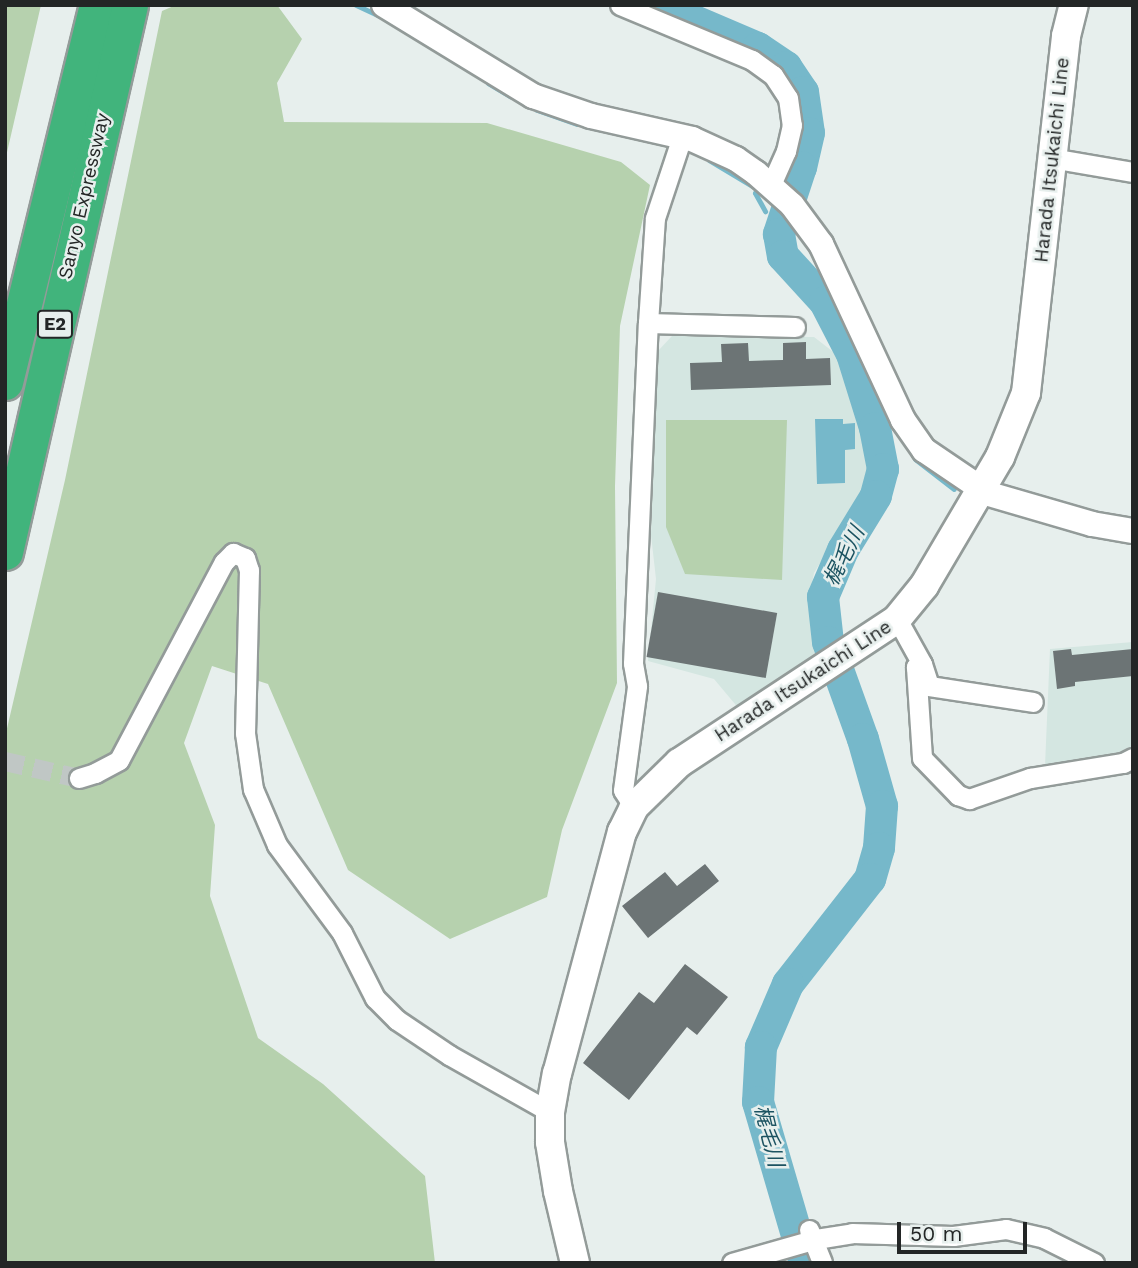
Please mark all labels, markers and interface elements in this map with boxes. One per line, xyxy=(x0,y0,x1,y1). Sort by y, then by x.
street label: Harada Itsukaichi Line xyxy=(1030,56,1074,264)
street label: Sanyo Expressway xyxy=(54,111,114,281)
road number: E2 xyxy=(36,310,74,338)
water label: 梶毛川 xyxy=(818,522,870,590)
street label: Harada Itsukaichi Line xyxy=(710,615,896,747)
water label: 梶毛川 xyxy=(749,1102,789,1170)
scale bar xyxy=(900,1208,1030,1252)
text: 50 m xyxy=(910,1221,962,1246)

